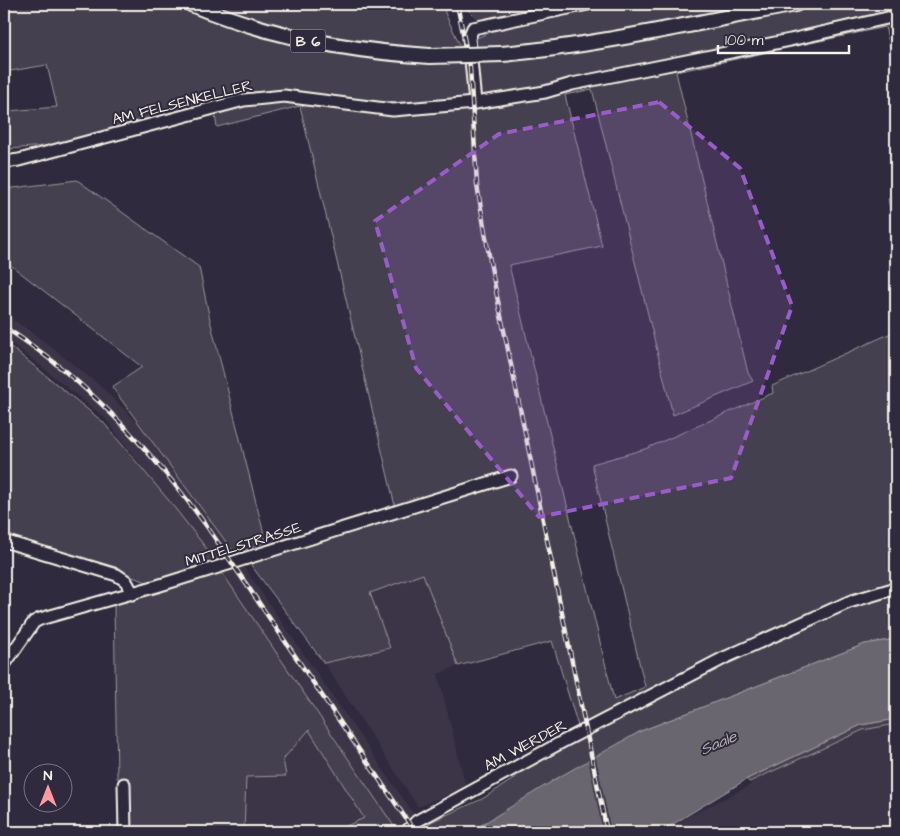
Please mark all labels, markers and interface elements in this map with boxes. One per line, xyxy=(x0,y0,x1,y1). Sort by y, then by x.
scale bar xyxy=(718,22,849,54)
road number: B 6 xyxy=(290,29,326,52)
text: 100 m xyxy=(725,30,764,51)
street label: AM FELSENKELLER xyxy=(110,75,254,130)
street label: MITTELSTRASSE xyxy=(183,517,304,572)
street label: AM WERDER xyxy=(480,715,570,776)
water label: Saale xyxy=(697,725,741,760)
north arrow xyxy=(22,764,72,814)
text: N xyxy=(44,766,53,786)

